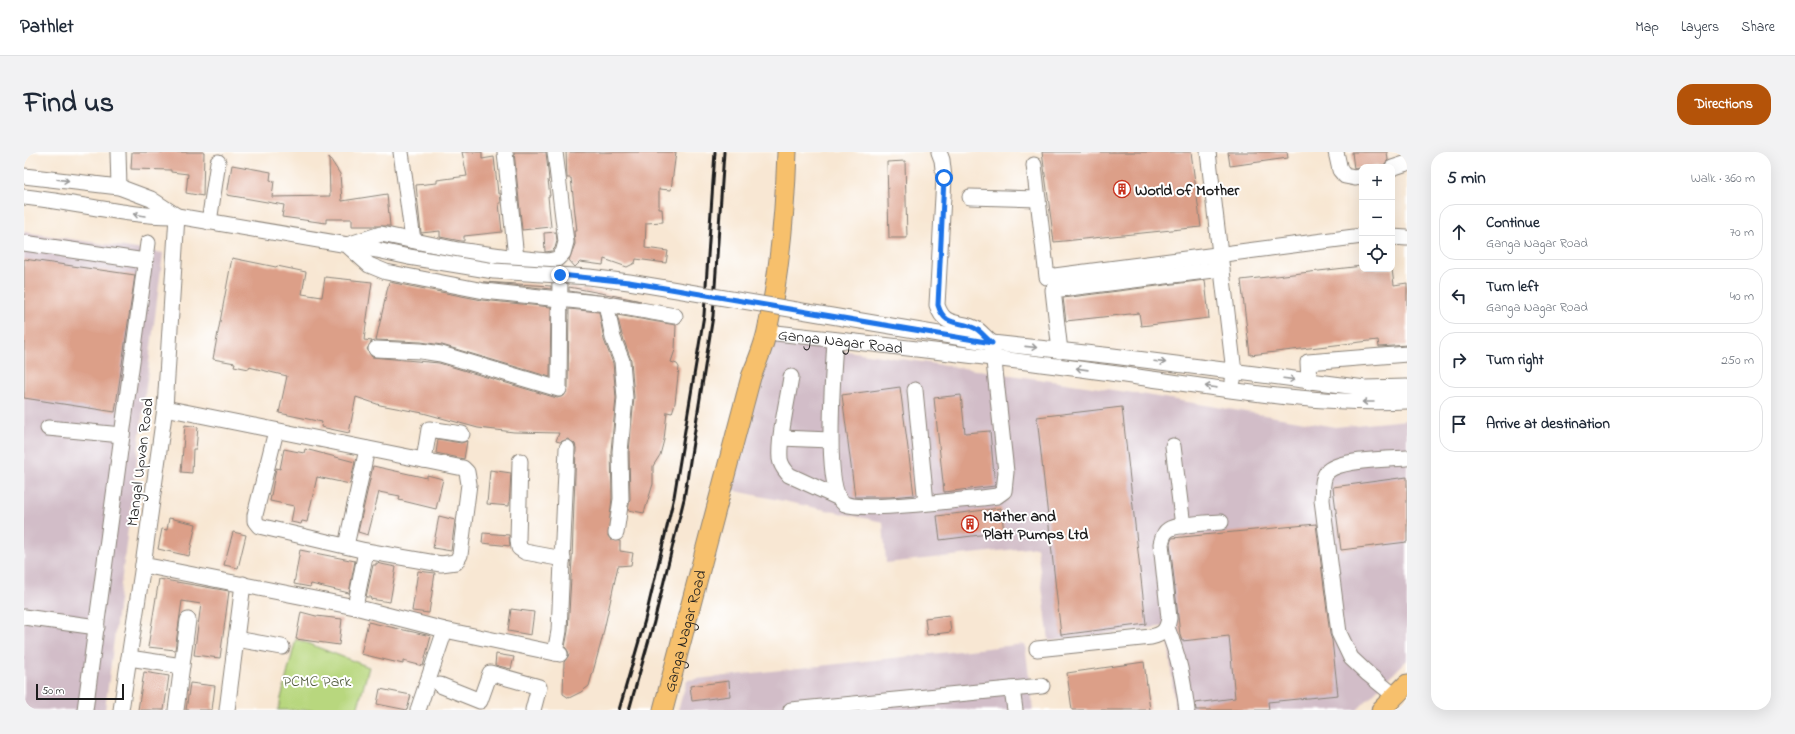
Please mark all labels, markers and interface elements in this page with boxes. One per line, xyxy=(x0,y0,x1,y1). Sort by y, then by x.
text: Pathlet xyxy=(20,14,74,41)
text: Map xyxy=(1635,17,1659,38)
text: Layers xyxy=(1681,17,1719,38)
text: Share xyxy=(1741,17,1775,38)
text: Find us xyxy=(24,84,114,125)
button: Directions xyxy=(1677,84,1771,125)
map controls xyxy=(1359,164,1395,272)
button: + xyxy=(1359,164,1395,200)
text: 5 min xyxy=(1447,166,1486,191)
route start xyxy=(935,169,953,187)
text: Walk · 360 m xyxy=(1691,169,1755,188)
one-way arrow xyxy=(56,176,69,184)
building icon: World of Mother xyxy=(1112,179,1132,199)
place label: World of Mother xyxy=(1135,179,1240,203)
button: − xyxy=(1359,200,1395,236)
one-way arrow xyxy=(133,210,146,218)
text: Continue xyxy=(1486,212,1540,234)
icon: ahead xyxy=(1448,221,1470,243)
text: 70 m xyxy=(1730,223,1754,242)
text: Ganga Nagar Road xyxy=(1486,234,1588,253)
button: locate xyxy=(1359,236,1395,272)
route end xyxy=(551,266,569,284)
text: Turn left xyxy=(1486,276,1539,298)
icon: left xyxy=(1448,285,1470,307)
text: 40 m xyxy=(1730,287,1754,306)
text: Ganga Nagar Road xyxy=(1486,298,1588,317)
street label: Ganga Nagar Road xyxy=(777,323,904,361)
one-way arrow xyxy=(1024,344,1037,351)
icon: right xyxy=(1448,349,1470,371)
text: Turn right xyxy=(1486,349,1544,371)
text: 250 m xyxy=(1721,351,1754,370)
one-way arrow xyxy=(1153,358,1166,366)
one-way arrow xyxy=(1076,365,1089,373)
one-way arrow xyxy=(1282,375,1295,383)
one-way arrow xyxy=(1205,383,1218,391)
street label: Mangal Upvan Road xyxy=(121,397,161,528)
one-way arrow xyxy=(1362,398,1375,406)
icon: arrive xyxy=(1448,413,1470,435)
text: Arrive at destination xyxy=(1486,413,1610,435)
place label: Mather and Platt Pumps Ltd xyxy=(983,505,1088,547)
building icon: Mather and Platt Pumps Ltd xyxy=(960,514,980,534)
street label: Ganga Nagar Road xyxy=(658,567,714,695)
park label: PCMC Park xyxy=(283,670,352,694)
scale bar xyxy=(36,682,124,701)
text: 50 m xyxy=(42,683,64,699)

